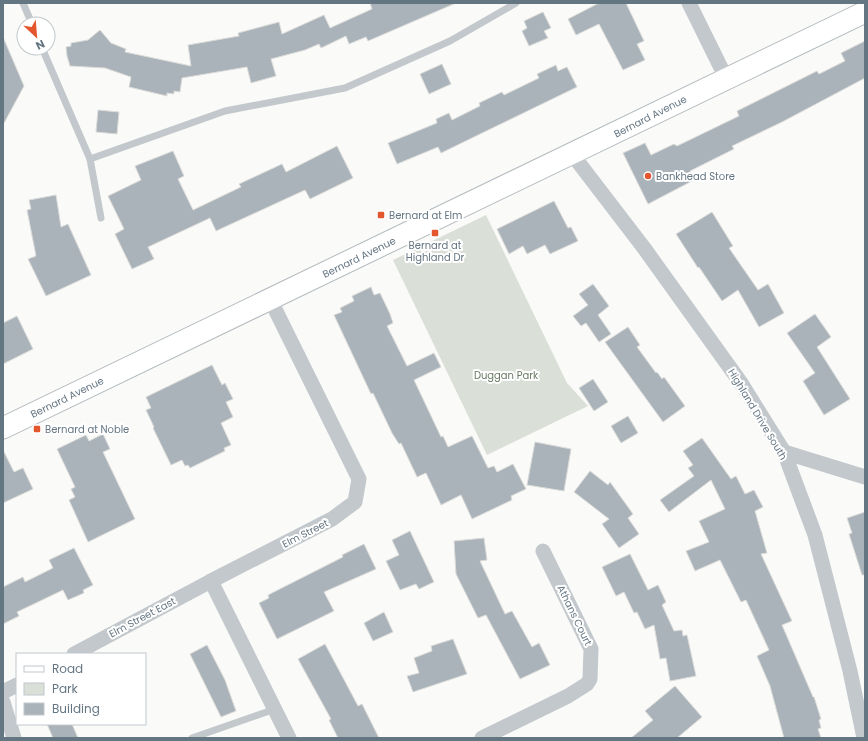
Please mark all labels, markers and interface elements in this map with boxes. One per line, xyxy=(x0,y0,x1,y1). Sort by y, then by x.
north arrow xyxy=(16,16,56,56)
text: N xyxy=(33,36,48,54)
street label: Bernard Avenue xyxy=(611,92,689,141)
place label: Bankhead Store xyxy=(656,169,735,184)
marker: Bankhead Store xyxy=(643,171,653,181)
place label: Bernard at Elm xyxy=(389,208,462,223)
marker: Bernard at Elm xyxy=(376,210,386,220)
marker: Bernard at Highland Dr xyxy=(430,228,440,238)
street label: Bernard Avenue xyxy=(320,233,398,282)
place label: Bernard at Highland Dr xyxy=(406,238,464,265)
street label: Highland Drive South xyxy=(724,366,791,463)
park label: Duggan Park xyxy=(474,368,539,383)
street label: Bernard Avenue xyxy=(28,373,106,422)
place label: Bernard at Noble xyxy=(45,422,129,437)
marker: Bernard at Noble xyxy=(32,424,42,434)
street label: Elm Street xyxy=(280,515,331,551)
street label: Athans Court xyxy=(553,582,596,648)
street label: Elm Street East xyxy=(106,593,178,641)
legend xyxy=(16,653,146,725)
text: Road xyxy=(52,660,83,677)
text: Park xyxy=(52,680,79,697)
text: Building xyxy=(52,700,100,717)

